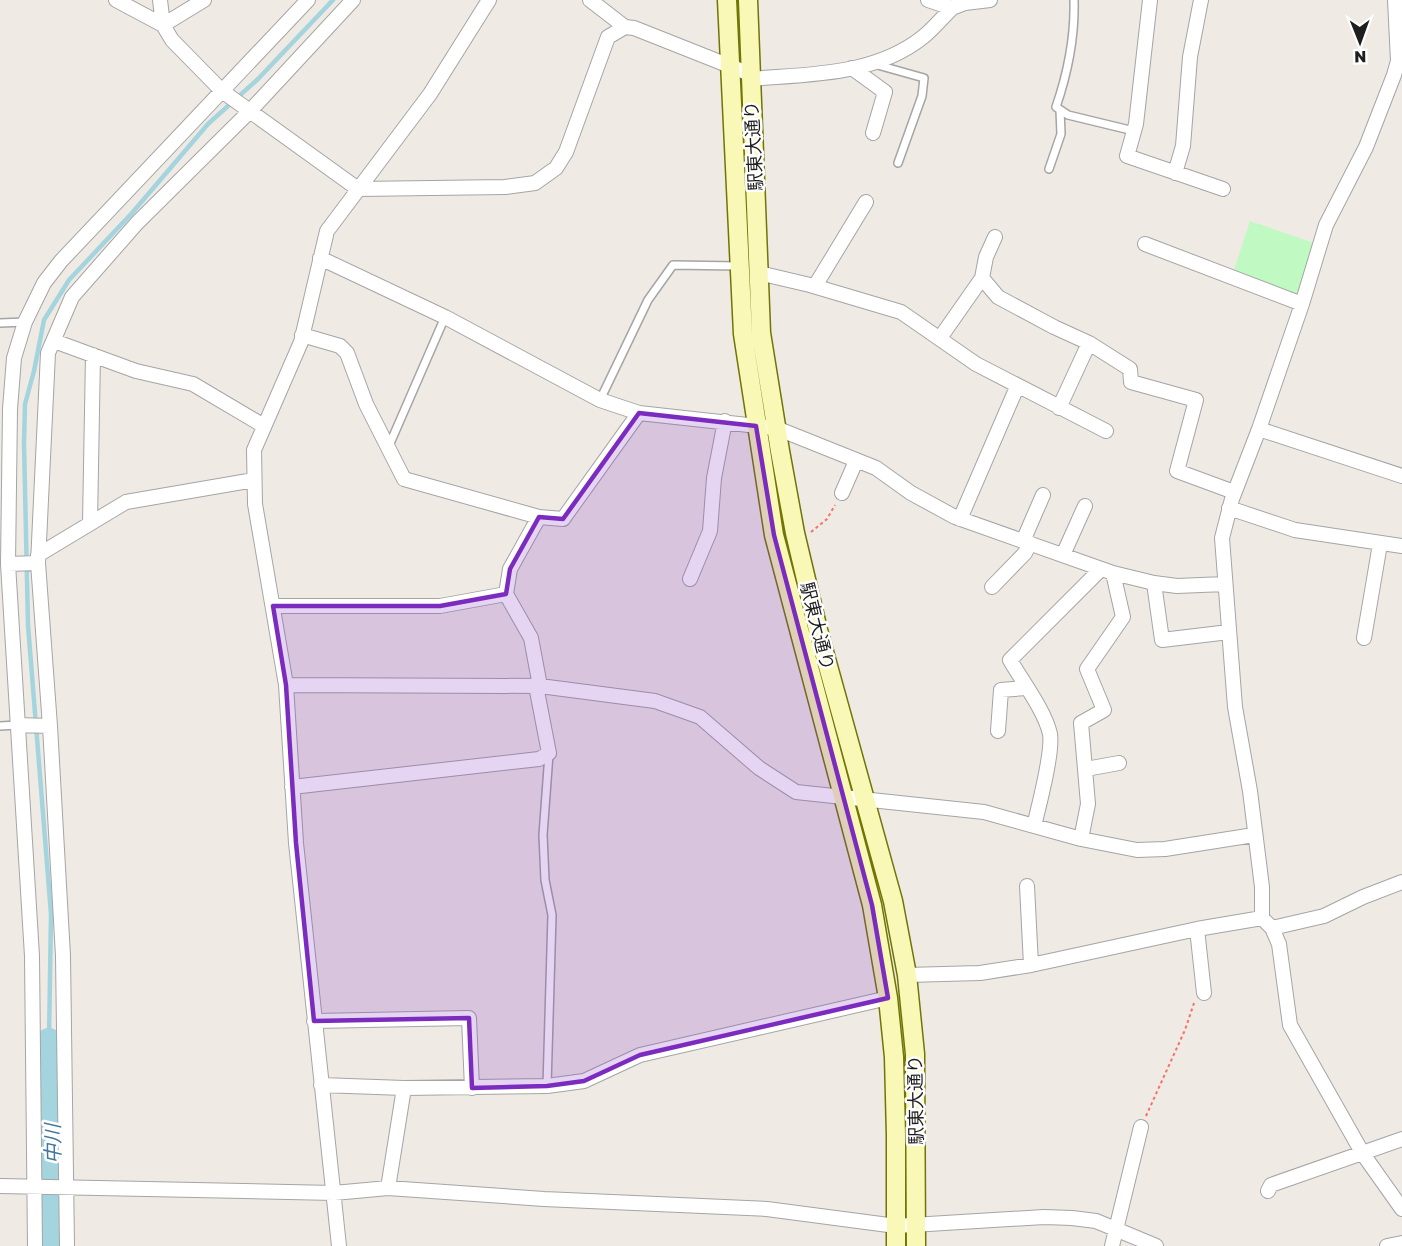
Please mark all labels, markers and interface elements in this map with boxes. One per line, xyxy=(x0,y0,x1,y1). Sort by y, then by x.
north arrow xyxy=(1330,12,1390,72)
text: N xyxy=(1354,47,1367,67)
street label: 駅東大通り xyxy=(740,100,766,192)
street label: 駅東大通り xyxy=(796,580,840,672)
street label: 駅東大通り xyxy=(903,1055,927,1145)
water label: 中川 xyxy=(40,1122,64,1164)

